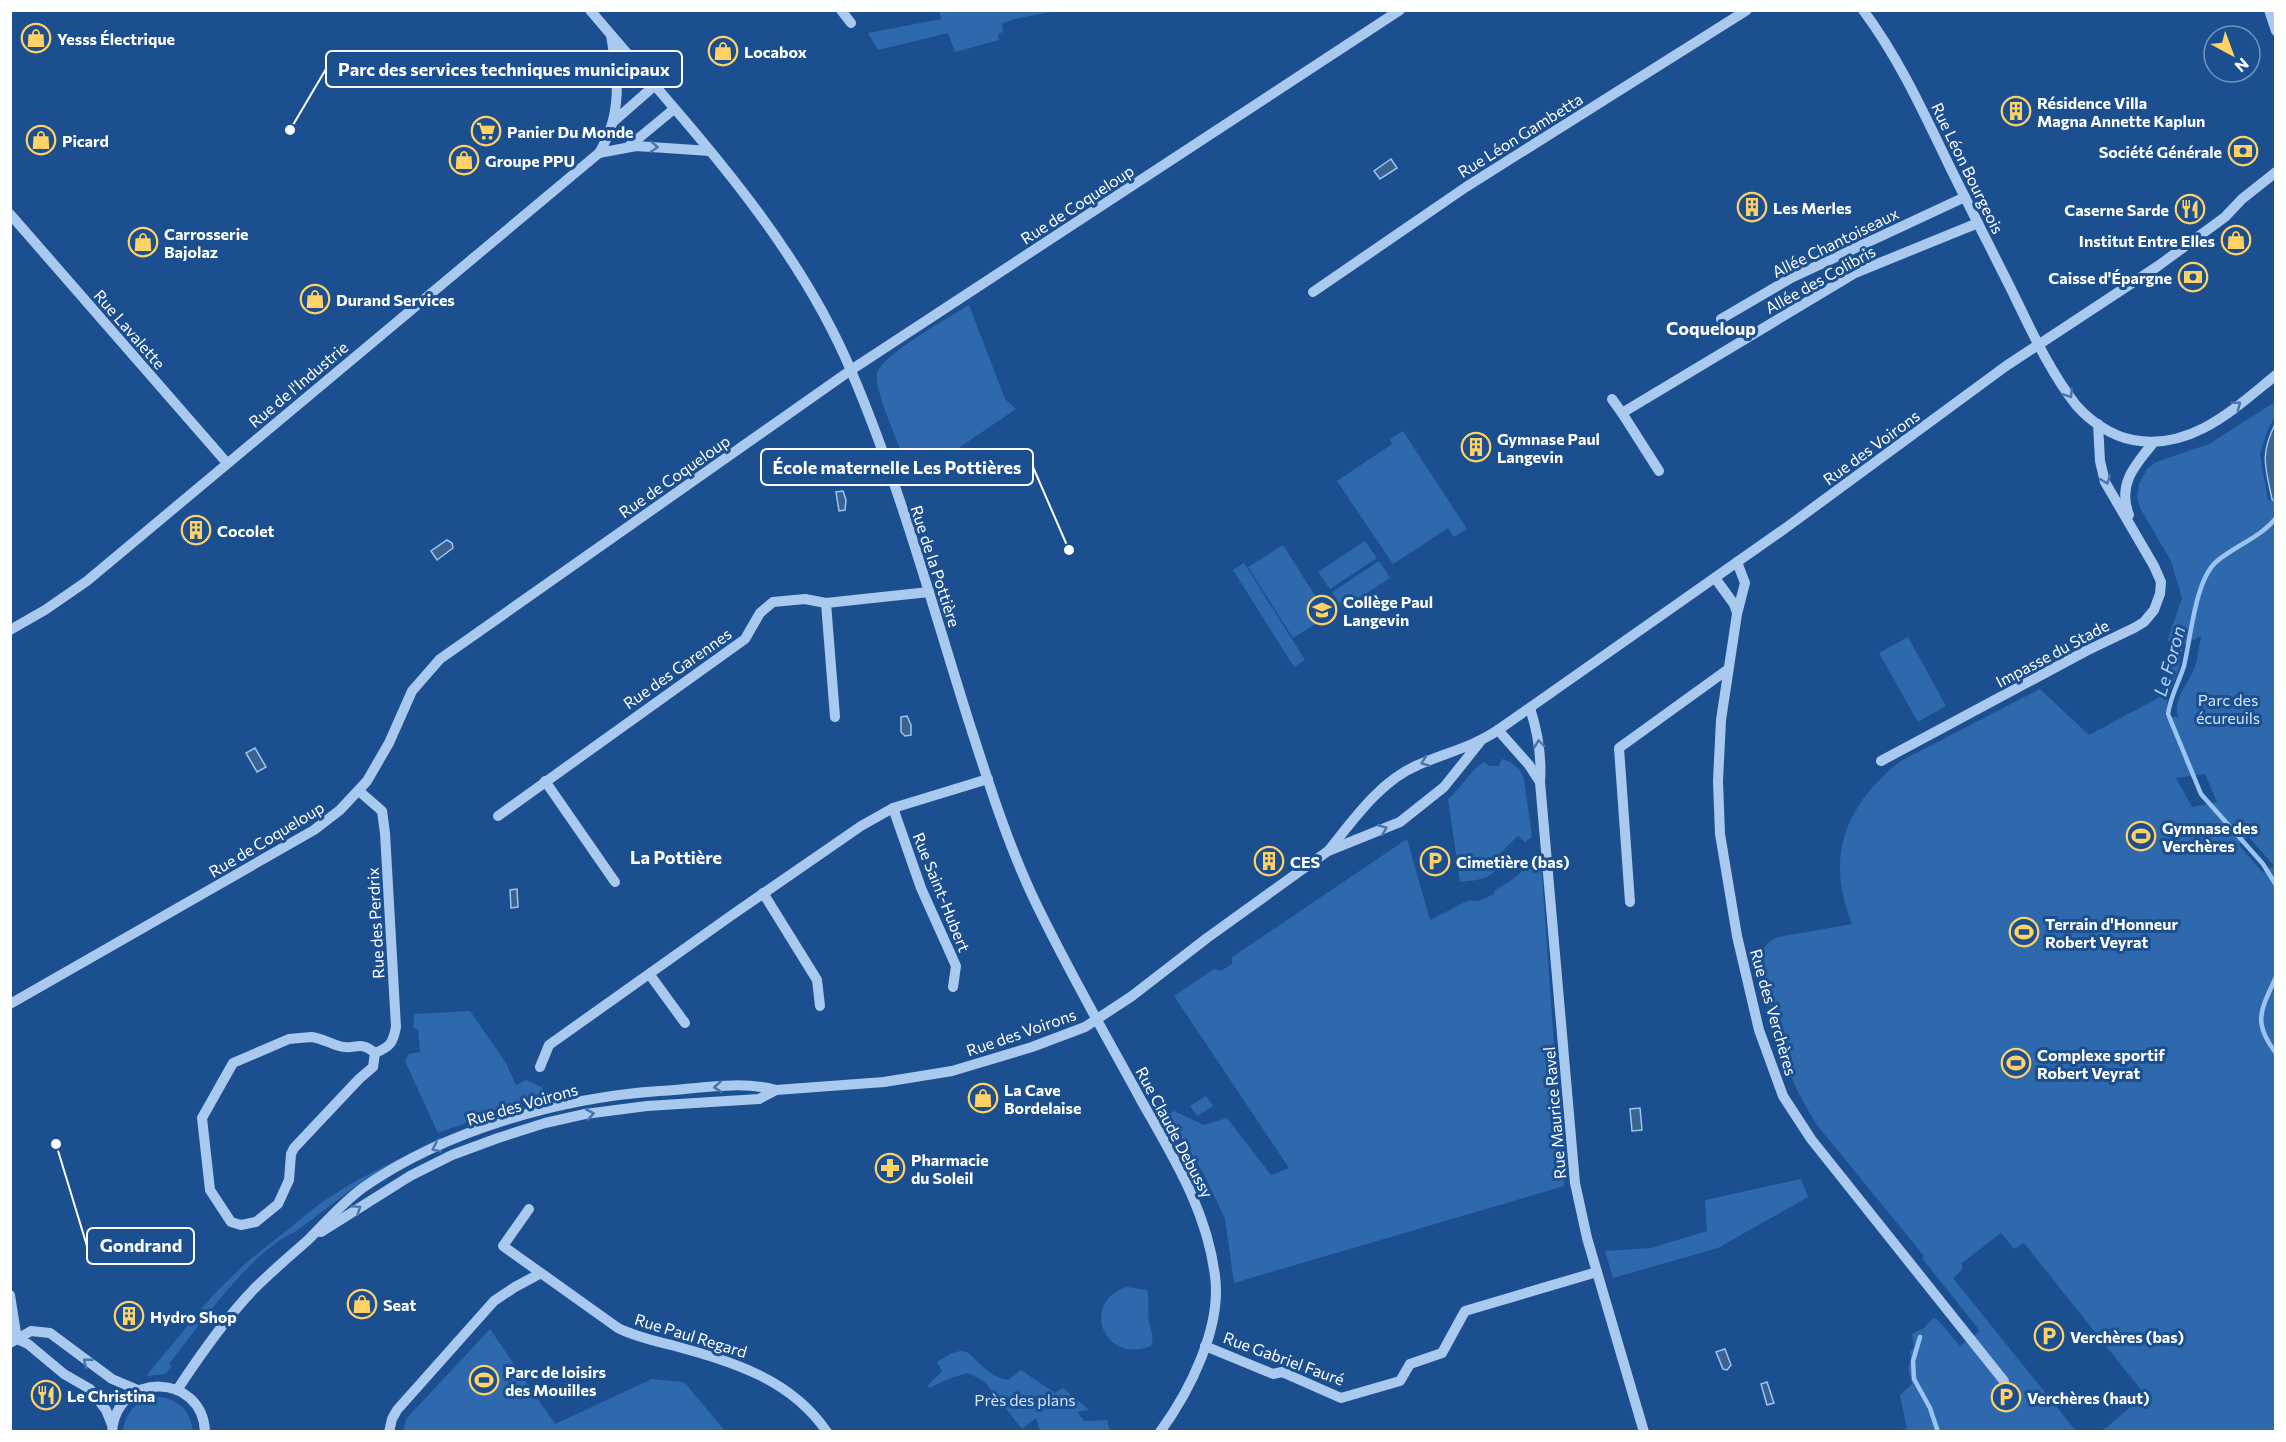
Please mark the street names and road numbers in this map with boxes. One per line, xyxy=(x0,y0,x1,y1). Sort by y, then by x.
street label: Rue Léon Gambetta xyxy=(1454,89,1586,181)
street label: Rue Léon Bourgeois xyxy=(1928,99,2008,237)
street label: Rue de Coqueloup xyxy=(1017,160,1137,248)
street label: Allée Chantoiseaux xyxy=(1769,203,1902,281)
street label: Allée des Colibris xyxy=(1762,241,1878,317)
street label: Rue Lavalette xyxy=(90,286,170,372)
street label: Rue de l'Industrie xyxy=(245,337,351,431)
street label: Rue des Voirons xyxy=(1819,406,1923,488)
street label: Rue de Coqueloup xyxy=(615,431,733,521)
street label: Rue de la Pottière xyxy=(907,503,965,629)
street label: Impasse du Stade xyxy=(1992,615,2112,691)
street label: Rue des Garennes xyxy=(619,624,735,712)
street label: Rue de Coqueloup xyxy=(205,797,327,881)
street label: Rue Saint-Hubert xyxy=(909,829,975,955)
street label: Rue des Perdrix xyxy=(363,866,387,979)
street label: Rue des Verchères xyxy=(1747,946,1801,1078)
street label: Rue des Voirons xyxy=(964,1004,1078,1060)
street label: Rue Maurice Ravel xyxy=(1539,1046,1569,1180)
street label: Rue Claude Debussy xyxy=(1132,1063,1218,1201)
street label: Rue des Voirons xyxy=(464,1079,580,1129)
street label: Rue Paul Regard xyxy=(633,1309,749,1361)
street label: Rue Gabriel Fauré xyxy=(1221,1327,1347,1389)

